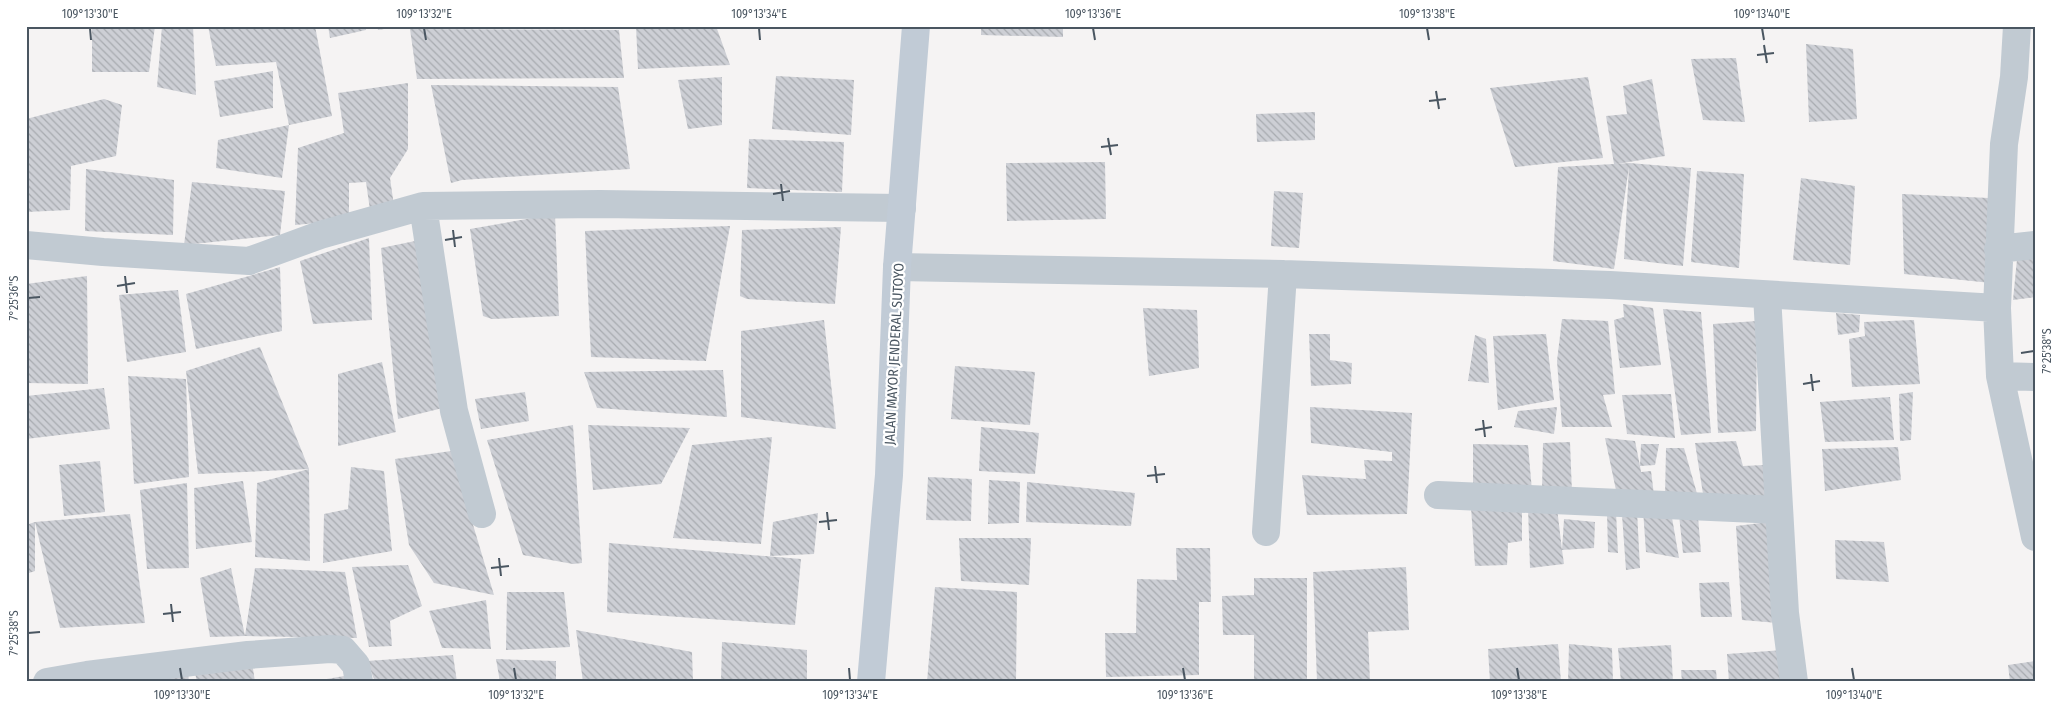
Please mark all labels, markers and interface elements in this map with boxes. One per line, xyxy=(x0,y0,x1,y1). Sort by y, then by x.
text: 109°13'30"E xyxy=(62,7,119,21)
text: 109°13'32"E xyxy=(396,7,452,21)
text: 109°13'34"E xyxy=(731,7,787,21)
text: 109°13'36"E xyxy=(1065,7,1121,21)
text: 109°13'38"E xyxy=(1399,7,1455,21)
text: 109°13'40"E xyxy=(1734,7,1791,21)
street label: JALAN MAYOR JENDERAL SUTOYO xyxy=(881,262,908,446)
text: 7°25'36"S xyxy=(7,275,21,321)
text: 7°25'38"S xyxy=(2040,328,2054,374)
text: 7°25'38"S xyxy=(7,610,21,656)
text: 109°13'30"E xyxy=(154,688,211,702)
text: 109°13'32"E xyxy=(488,688,544,702)
text: 109°13'34"E xyxy=(822,688,878,702)
text: 109°13'36"E xyxy=(1157,688,1213,702)
text: 109°13'38"E xyxy=(1491,688,1547,702)
text: 109°13'40"E xyxy=(1826,688,1883,702)

